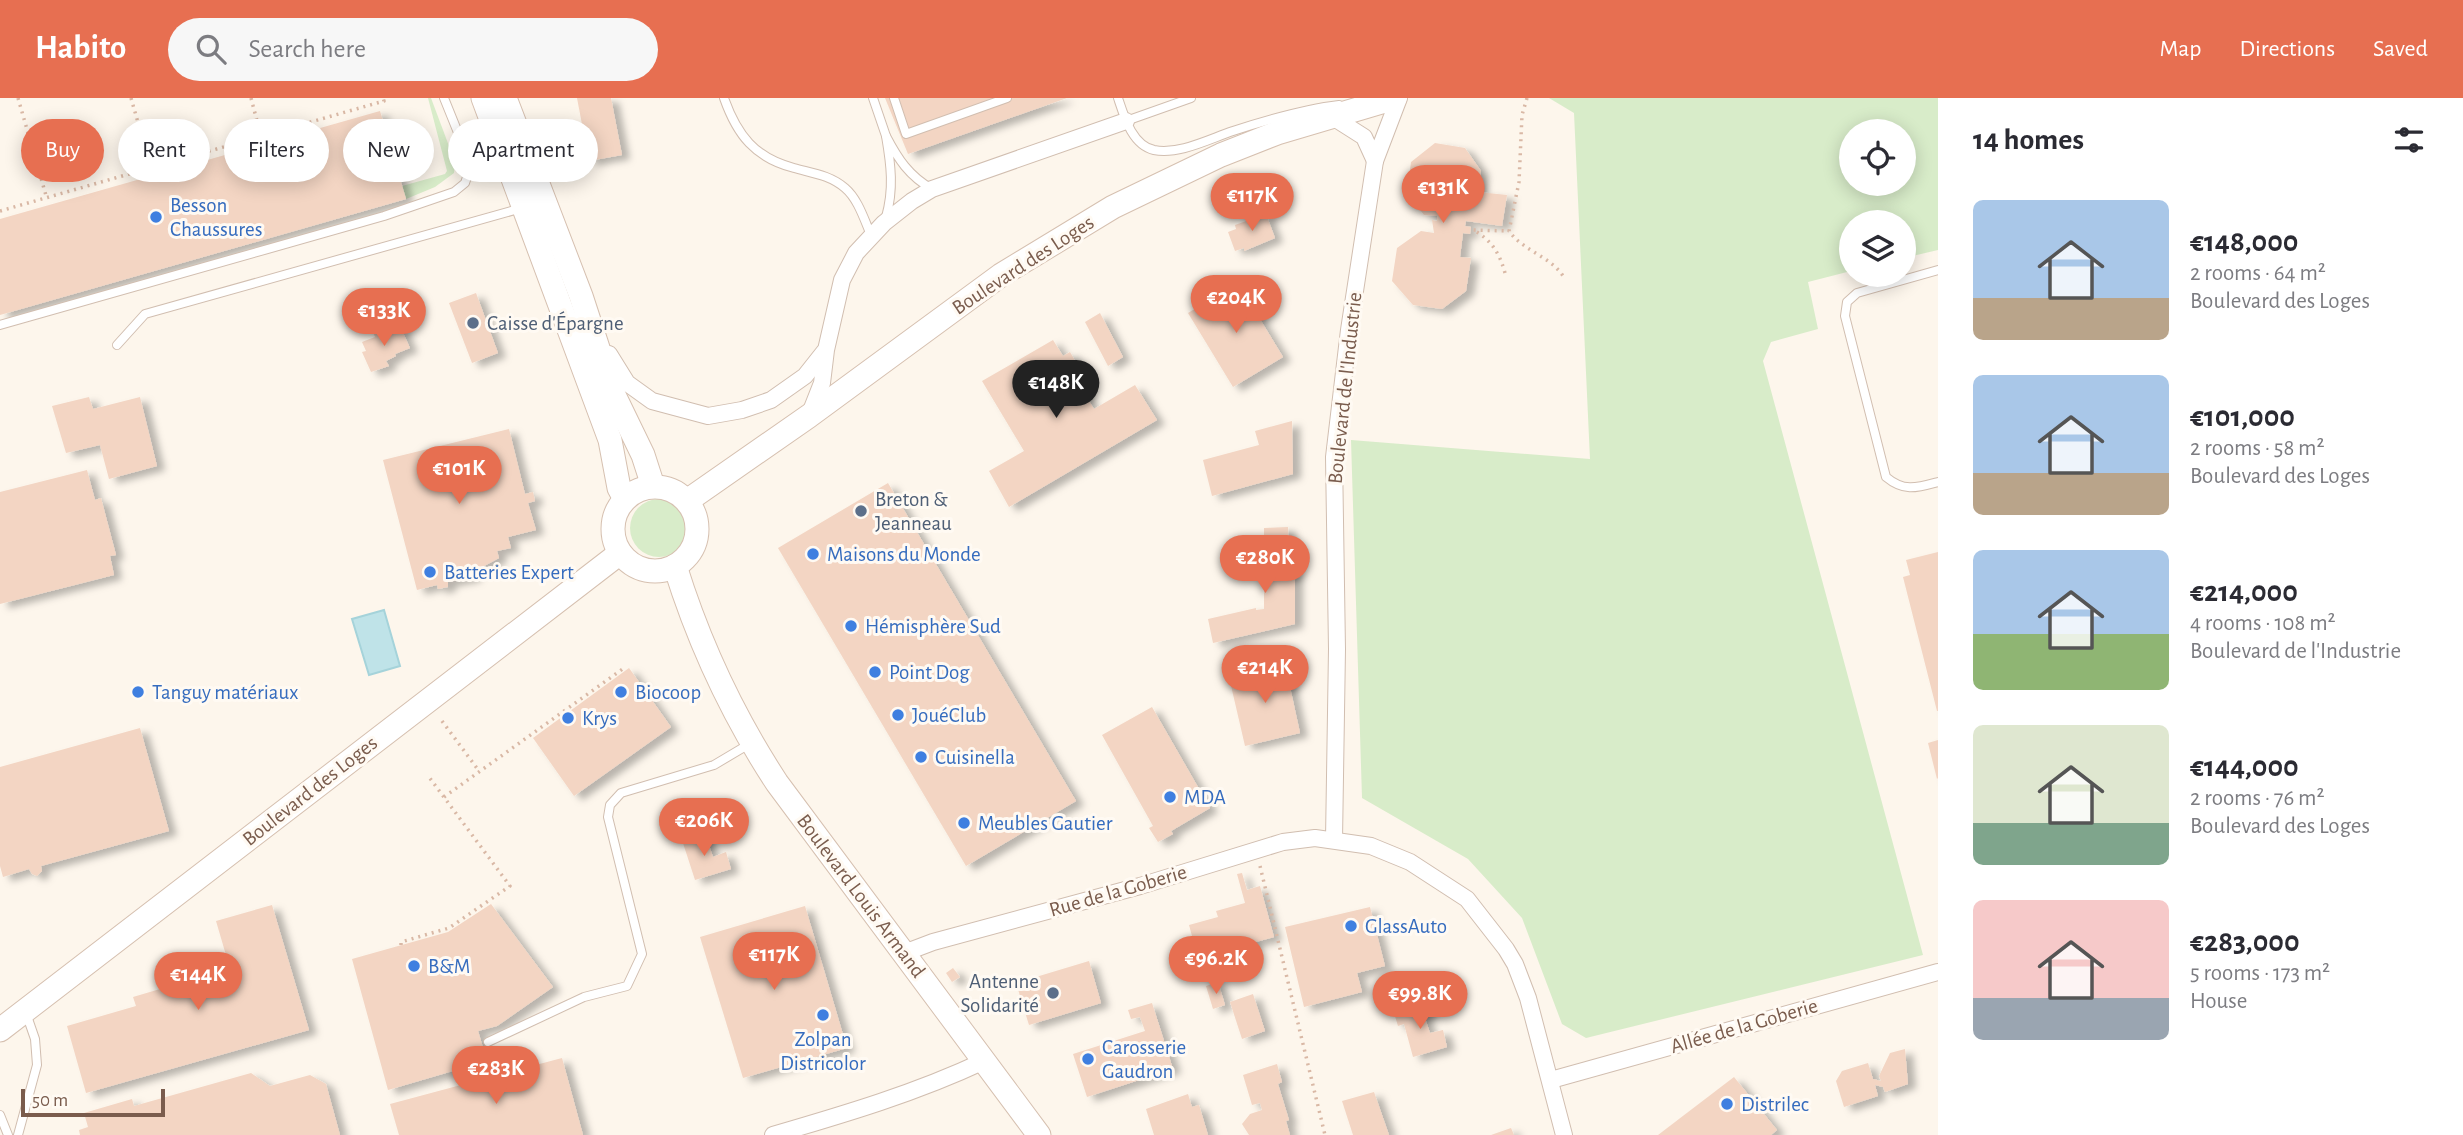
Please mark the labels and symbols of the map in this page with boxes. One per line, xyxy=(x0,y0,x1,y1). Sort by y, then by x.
pin: €131K xyxy=(1394,166,1492,225)
pin: €117K xyxy=(1203,174,1301,233)
place label: Besson Chaussures xyxy=(170,195,263,240)
marker: Besson Chaussures xyxy=(148,209,164,225)
street label: Boulevard des Loges xyxy=(948,211,1098,319)
pin: €204K xyxy=(1187,275,1285,335)
pin: €133K xyxy=(335,288,433,348)
street label: Boulevard de l'Industrie xyxy=(1324,291,1366,485)
place label: Caisse d'Épargne xyxy=(487,311,624,334)
marker: Caisse d'Épargne xyxy=(465,315,481,331)
pin: €148K xyxy=(1007,360,1105,420)
pin: €101K xyxy=(410,446,508,506)
place label: Breton & Jeanneau xyxy=(875,489,952,534)
marker: Breton & Jeanneau xyxy=(853,503,869,519)
pin: €280K xyxy=(1216,536,1314,595)
place label: Maisons du Monde xyxy=(827,544,981,565)
marker: Maisons du Monde xyxy=(805,546,821,562)
place label: Batteries Expert xyxy=(444,562,574,583)
marker: Batteries Expert xyxy=(422,564,438,580)
place label: Hémisphère Sud xyxy=(865,616,1001,637)
marker: Hémisphère Sud xyxy=(843,618,859,634)
pin: €214K xyxy=(1216,646,1314,705)
place label: Point Dog xyxy=(889,662,970,683)
marker: Point Dog xyxy=(867,664,883,680)
place label: Tanguy matériaux xyxy=(152,682,298,703)
place label: Biocoop xyxy=(635,682,701,703)
marker: Tanguy matériaux xyxy=(130,684,146,700)
marker: Biocoop xyxy=(613,684,629,700)
place label: JouéClub xyxy=(912,705,986,726)
marker: JouéClub xyxy=(890,707,906,723)
place label: Krys xyxy=(582,708,617,729)
marker: Krys xyxy=(560,710,576,726)
street label: Boulevard des Loges xyxy=(239,732,381,850)
place label: Cuisinella xyxy=(935,747,1015,768)
marker: Cuisinella xyxy=(913,749,929,765)
place label: MDA xyxy=(1184,787,1226,808)
marker: MDA xyxy=(1162,789,1178,805)
pin: €206K xyxy=(655,798,753,858)
street label: Boulevard Louis Armand xyxy=(793,810,929,982)
place label: Meubles Gautier xyxy=(978,813,1113,834)
marker: Meubles Gautier xyxy=(956,815,972,831)
street label: Rue de la Goberie xyxy=(1047,861,1189,921)
place label: GlassAuto xyxy=(1365,916,1447,937)
marker: GlassAuto xyxy=(1343,918,1359,934)
pin: €117K xyxy=(725,932,823,992)
pin: €96.2K xyxy=(1159,936,1273,996)
pin: €144K xyxy=(149,953,247,1012)
place label: B&M xyxy=(428,956,470,977)
marker: B&M xyxy=(406,958,422,974)
place label: Antenne Solidarité xyxy=(961,971,1039,1016)
pin: €99.8K xyxy=(1363,972,1477,1031)
marker: Antenne Solidarité xyxy=(1045,985,1061,1001)
street label: Allée de la Goberie xyxy=(1668,995,1820,1057)
marker: Zolpan Districolor xyxy=(815,1007,831,1023)
place label: Zolpan Districolor xyxy=(780,1029,866,1074)
place label: Carosserie Gaudron xyxy=(1102,1037,1186,1082)
pin: €283K xyxy=(447,1046,545,1106)
marker: Carosserie Gaudron xyxy=(1080,1051,1096,1067)
scale bar xyxy=(21,1086,164,1118)
place label: Distrilec xyxy=(1741,1094,1809,1115)
marker: Distrilec xyxy=(1719,1096,1735,1112)

